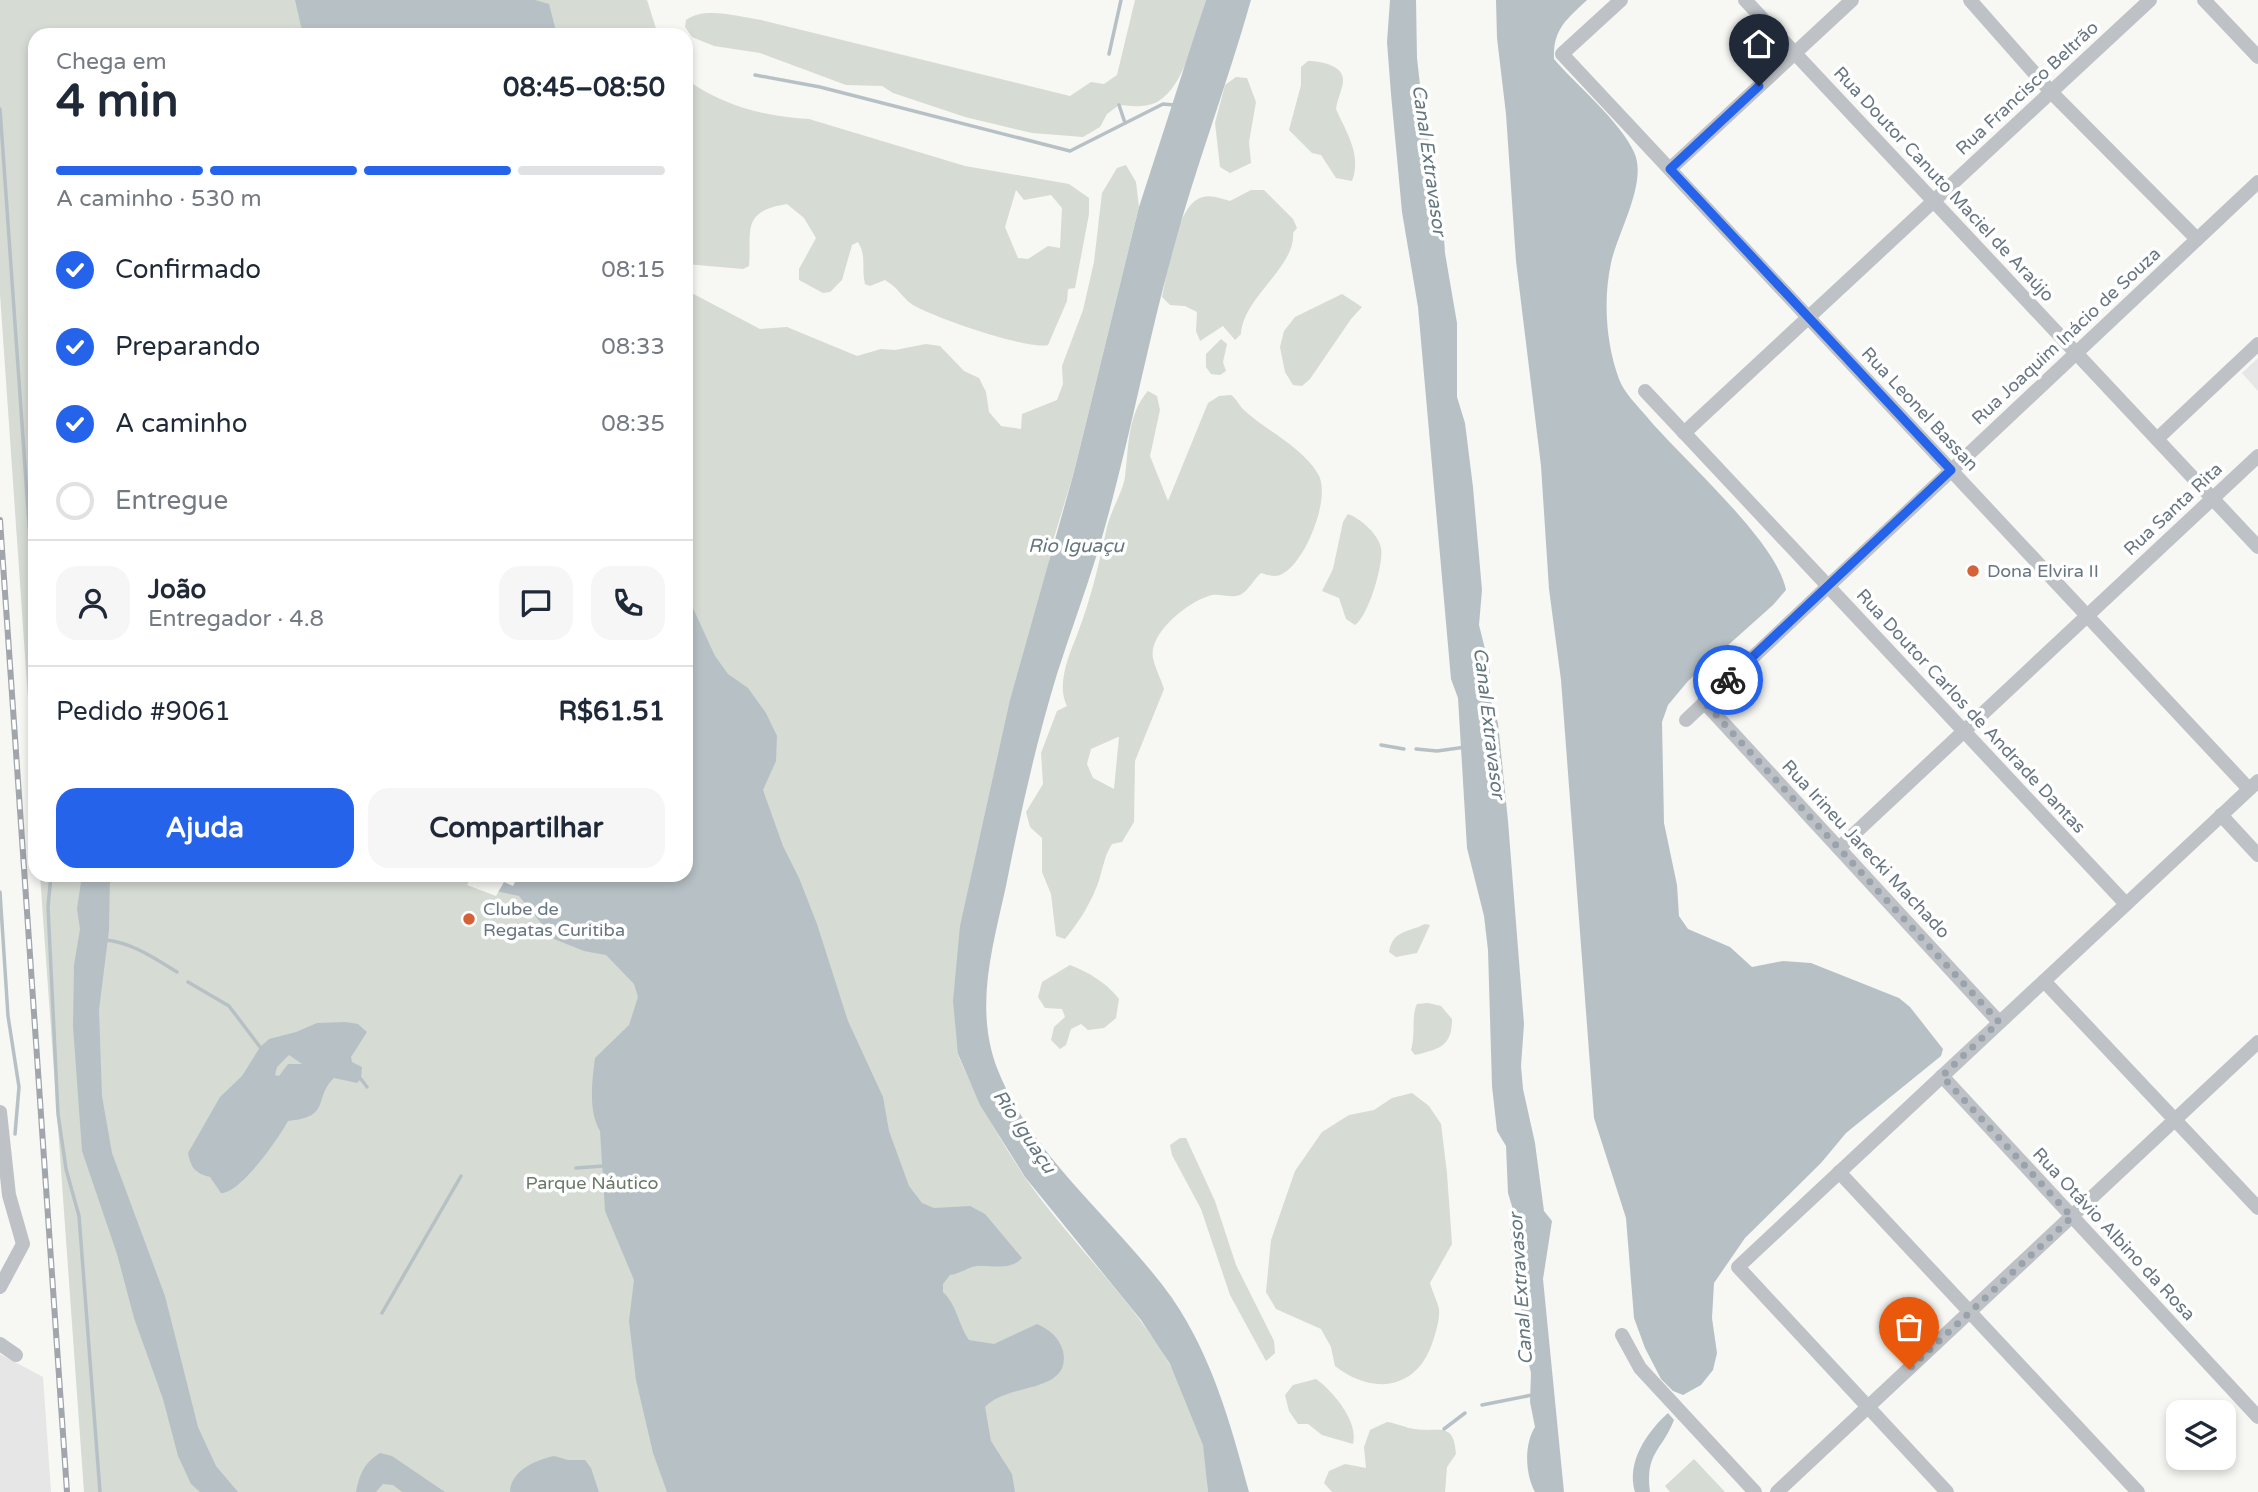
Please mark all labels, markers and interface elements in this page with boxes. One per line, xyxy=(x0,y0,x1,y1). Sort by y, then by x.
pin xyxy=(1729,14,1789,86)
street label: Rua Francisco Beltrão xyxy=(1951,16,2103,160)
icon: home xyxy=(1740,25,1778,63)
text: Chega em xyxy=(56,48,167,76)
street label: Rua Doutor Canuto Maciel de Araújo xyxy=(1829,62,2059,306)
text: 08:45–08:50 xyxy=(503,72,665,103)
text: 4 min xyxy=(56,74,179,129)
water label: Canal Extravasor xyxy=(1408,83,1451,240)
text: A caminho · 530 m xyxy=(56,185,262,213)
street label: Rua Joaquim Inácio de Souza xyxy=(1967,243,2165,429)
icon: check xyxy=(56,251,94,289)
text: Confirmado xyxy=(115,254,261,285)
text: 08:15 xyxy=(601,256,665,284)
icon: check xyxy=(56,328,94,366)
text: Preparando xyxy=(115,331,260,362)
text: 08:33 xyxy=(601,333,665,361)
street label: Rua Leonel Bassan xyxy=(1857,342,1983,476)
icon: check xyxy=(56,405,94,443)
text: A caminho xyxy=(115,408,247,439)
text: 08:35 xyxy=(601,410,665,438)
street label: Rua Santa Rita xyxy=(2119,458,2227,560)
text: Entregue xyxy=(115,485,228,516)
water label: Rio Iguaçu xyxy=(1028,535,1125,557)
place label: Dona Elvira II xyxy=(1987,560,2099,582)
marker: Dona Elvira II xyxy=(1965,563,1981,579)
button: person xyxy=(56,566,130,640)
button: chat xyxy=(499,566,573,640)
button: phone xyxy=(591,566,665,640)
text: João xyxy=(148,574,206,605)
street label: Rua Doutor Carlos de Andrade Dantas xyxy=(1852,584,2090,838)
text: Entregador · 4.8 xyxy=(148,605,324,633)
courier xyxy=(1693,645,1763,715)
water label: Canal Extravasor xyxy=(1469,646,1510,803)
icon: bike xyxy=(1709,661,1747,699)
text: Pedido #9061 xyxy=(56,696,231,727)
text: R$61.51 xyxy=(558,696,665,727)
street label: Rua Irineu Jarecki Machado xyxy=(1777,755,1955,943)
button: Ajuda xyxy=(56,788,354,868)
button: Compartilhar xyxy=(368,788,665,868)
place label: Clube de Regatas Curitiba xyxy=(483,898,625,941)
marker: Clube de Regatas Curitiba xyxy=(461,911,477,927)
water label: Rio Iguaçu xyxy=(988,1086,1061,1179)
street label: Rua Otávio Albino da Rosa xyxy=(2028,1143,2200,1325)
park label: Parque Náutico xyxy=(526,1172,658,1194)
water label: Canal Extravasor xyxy=(1505,1210,1537,1365)
pin xyxy=(1879,1297,1939,1369)
icon: bag xyxy=(1890,1308,1928,1346)
map controls xyxy=(2166,1400,2236,1470)
button: layers xyxy=(2166,1400,2236,1470)

